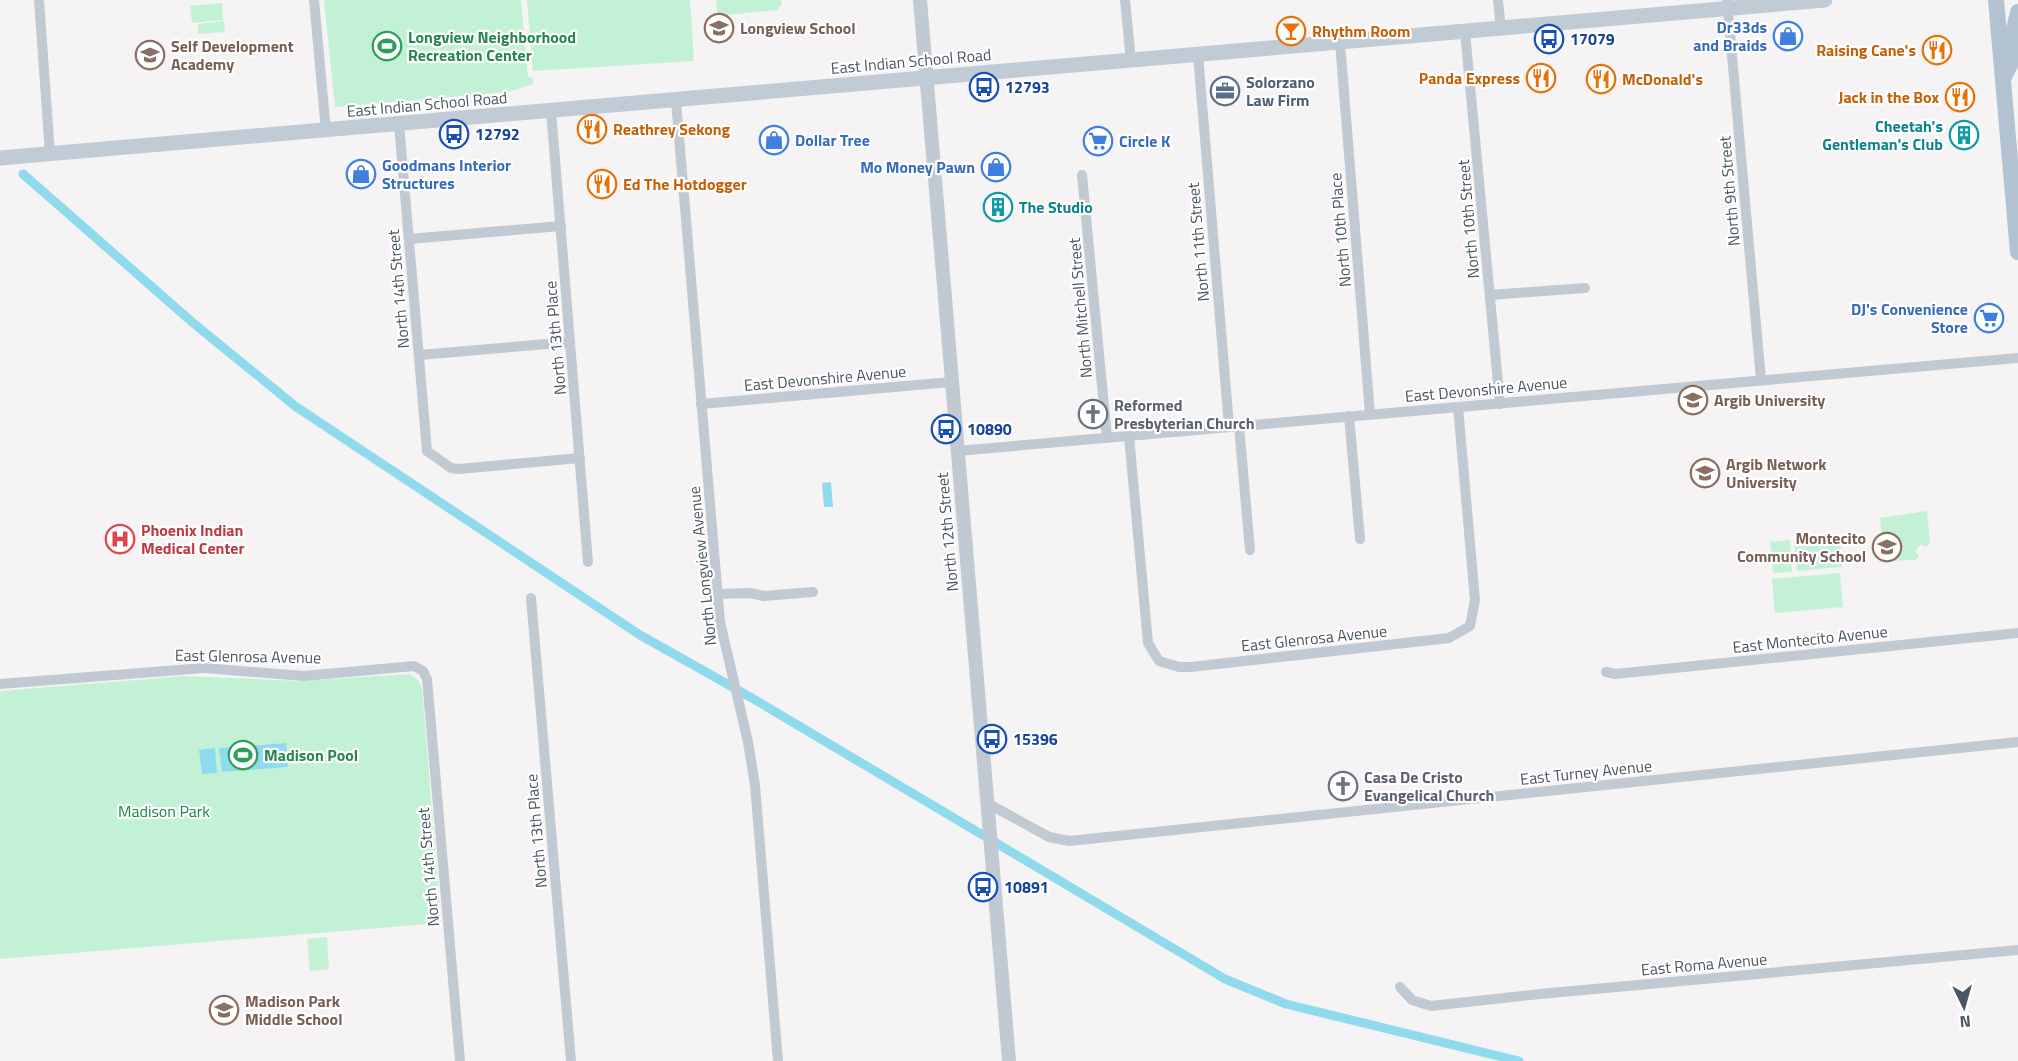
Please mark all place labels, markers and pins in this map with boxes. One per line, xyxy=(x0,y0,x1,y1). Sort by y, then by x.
school or university icon: Longview School xyxy=(703,12,735,44)
bar icon: Rhythm Room xyxy=(1275,15,1307,47)
place label: Dr33ds and Braids xyxy=(1693,15,1767,57)
place label: Longview School xyxy=(740,16,856,40)
place label: Rhythm Room xyxy=(1312,19,1411,43)
shop icon: Dr33ds and Braids xyxy=(1772,20,1804,52)
bus stop icon: 17079 xyxy=(1533,23,1565,55)
place label: Longview Neighborhood Recreation Center xyxy=(408,25,576,67)
place label: 17079 xyxy=(1570,27,1615,51)
sports icon: Longview Neighborhood Recreation Center xyxy=(371,30,403,62)
place label: Self Development Academy xyxy=(171,34,294,76)
restaurant icon: Raising Cane's xyxy=(1921,34,1953,66)
place label: Raising Cane's xyxy=(1816,38,1916,62)
school or university icon: Self Development Academy xyxy=(134,39,166,71)
restaurant icon: Panda Express xyxy=(1525,62,1557,94)
restaurant icon: McDonald's xyxy=(1585,63,1617,95)
place label: Panda Express xyxy=(1419,66,1520,90)
place label: McDonald's xyxy=(1622,67,1703,91)
place label: Solorzano Law Firm xyxy=(1246,70,1315,112)
bus stop icon: 12793 xyxy=(968,71,1000,103)
place label: 12793 xyxy=(1005,75,1050,99)
office icon: Solorzano Law Firm xyxy=(1209,75,1241,107)
restaurant icon: Jack in the Box xyxy=(1944,81,1976,113)
place label: Jack in the Box xyxy=(1839,85,1939,109)
restaurant icon: Reathrey Sekong xyxy=(576,113,608,145)
place label: Cheetah's Gentleman's Club xyxy=(1822,114,1943,156)
place label: Reathrey Sekong xyxy=(613,117,731,141)
bus stop icon: 12792 xyxy=(438,118,470,150)
building icon: Cheetah's Gentleman's Club xyxy=(1948,119,1980,151)
place label: 12792 xyxy=(475,122,520,146)
shop icon: Dollar Tree xyxy=(758,124,790,156)
supermarket icon: Circle K xyxy=(1082,125,1114,157)
place label: Dollar Tree xyxy=(795,128,870,152)
place label: Circle K xyxy=(1119,129,1171,153)
shop icon: Mo Money Pawn xyxy=(980,151,1012,183)
place label: Goodmans Interior Structures xyxy=(382,153,511,195)
place label: Mo Money Pawn xyxy=(860,155,975,179)
shop icon: Goodmans Interior Structures xyxy=(345,158,377,190)
restaurant icon: Ed The Hotdogger xyxy=(586,168,618,200)
place label: Ed The Hotdogger xyxy=(623,172,747,196)
building icon: The Studio xyxy=(982,191,1014,223)
place label: The Studio xyxy=(1019,195,1093,219)
place label: DJ's Convenience Store xyxy=(1851,297,1968,339)
supermarket icon: DJ's Convenience Store xyxy=(1973,302,2005,334)
school or university icon: Argib University xyxy=(1677,384,1709,416)
place label: Argib University xyxy=(1714,388,1825,412)
place label: Reformed Presbyterian Church xyxy=(1114,393,1255,435)
church icon: Reformed Presbyterian Church xyxy=(1077,398,1109,430)
bus stop icon: 10890 xyxy=(930,413,962,445)
place label: 10890 xyxy=(967,417,1012,441)
place label: Argib Network University xyxy=(1726,452,1827,494)
school or university icon: Argib Network University xyxy=(1689,457,1721,489)
place label: Phoenix Indian Medical Center xyxy=(141,518,244,560)
hospital icon: Phoenix Indian Medical Center xyxy=(104,523,136,555)
place label: Montecito Community School xyxy=(1737,526,1866,568)
school or university icon: Montecito Community School xyxy=(1871,531,1903,563)
bus stop icon: 15396 xyxy=(976,723,1008,755)
place label: 15396 xyxy=(1013,727,1058,751)
sports icon: Madison Pool xyxy=(227,739,259,771)
place label: Madison Pool xyxy=(264,743,358,767)
place label: Casa De Cristo Evangelical Church xyxy=(1364,765,1494,807)
church icon: Casa De Cristo Evangelical Church xyxy=(1327,770,1359,802)
bus stop icon: 10891 xyxy=(967,871,999,903)
place label: 10891 xyxy=(1004,875,1049,899)
place label: Madison Park Middle School xyxy=(245,989,342,1031)
school or university icon: Madison Park Middle School xyxy=(208,994,240,1026)

